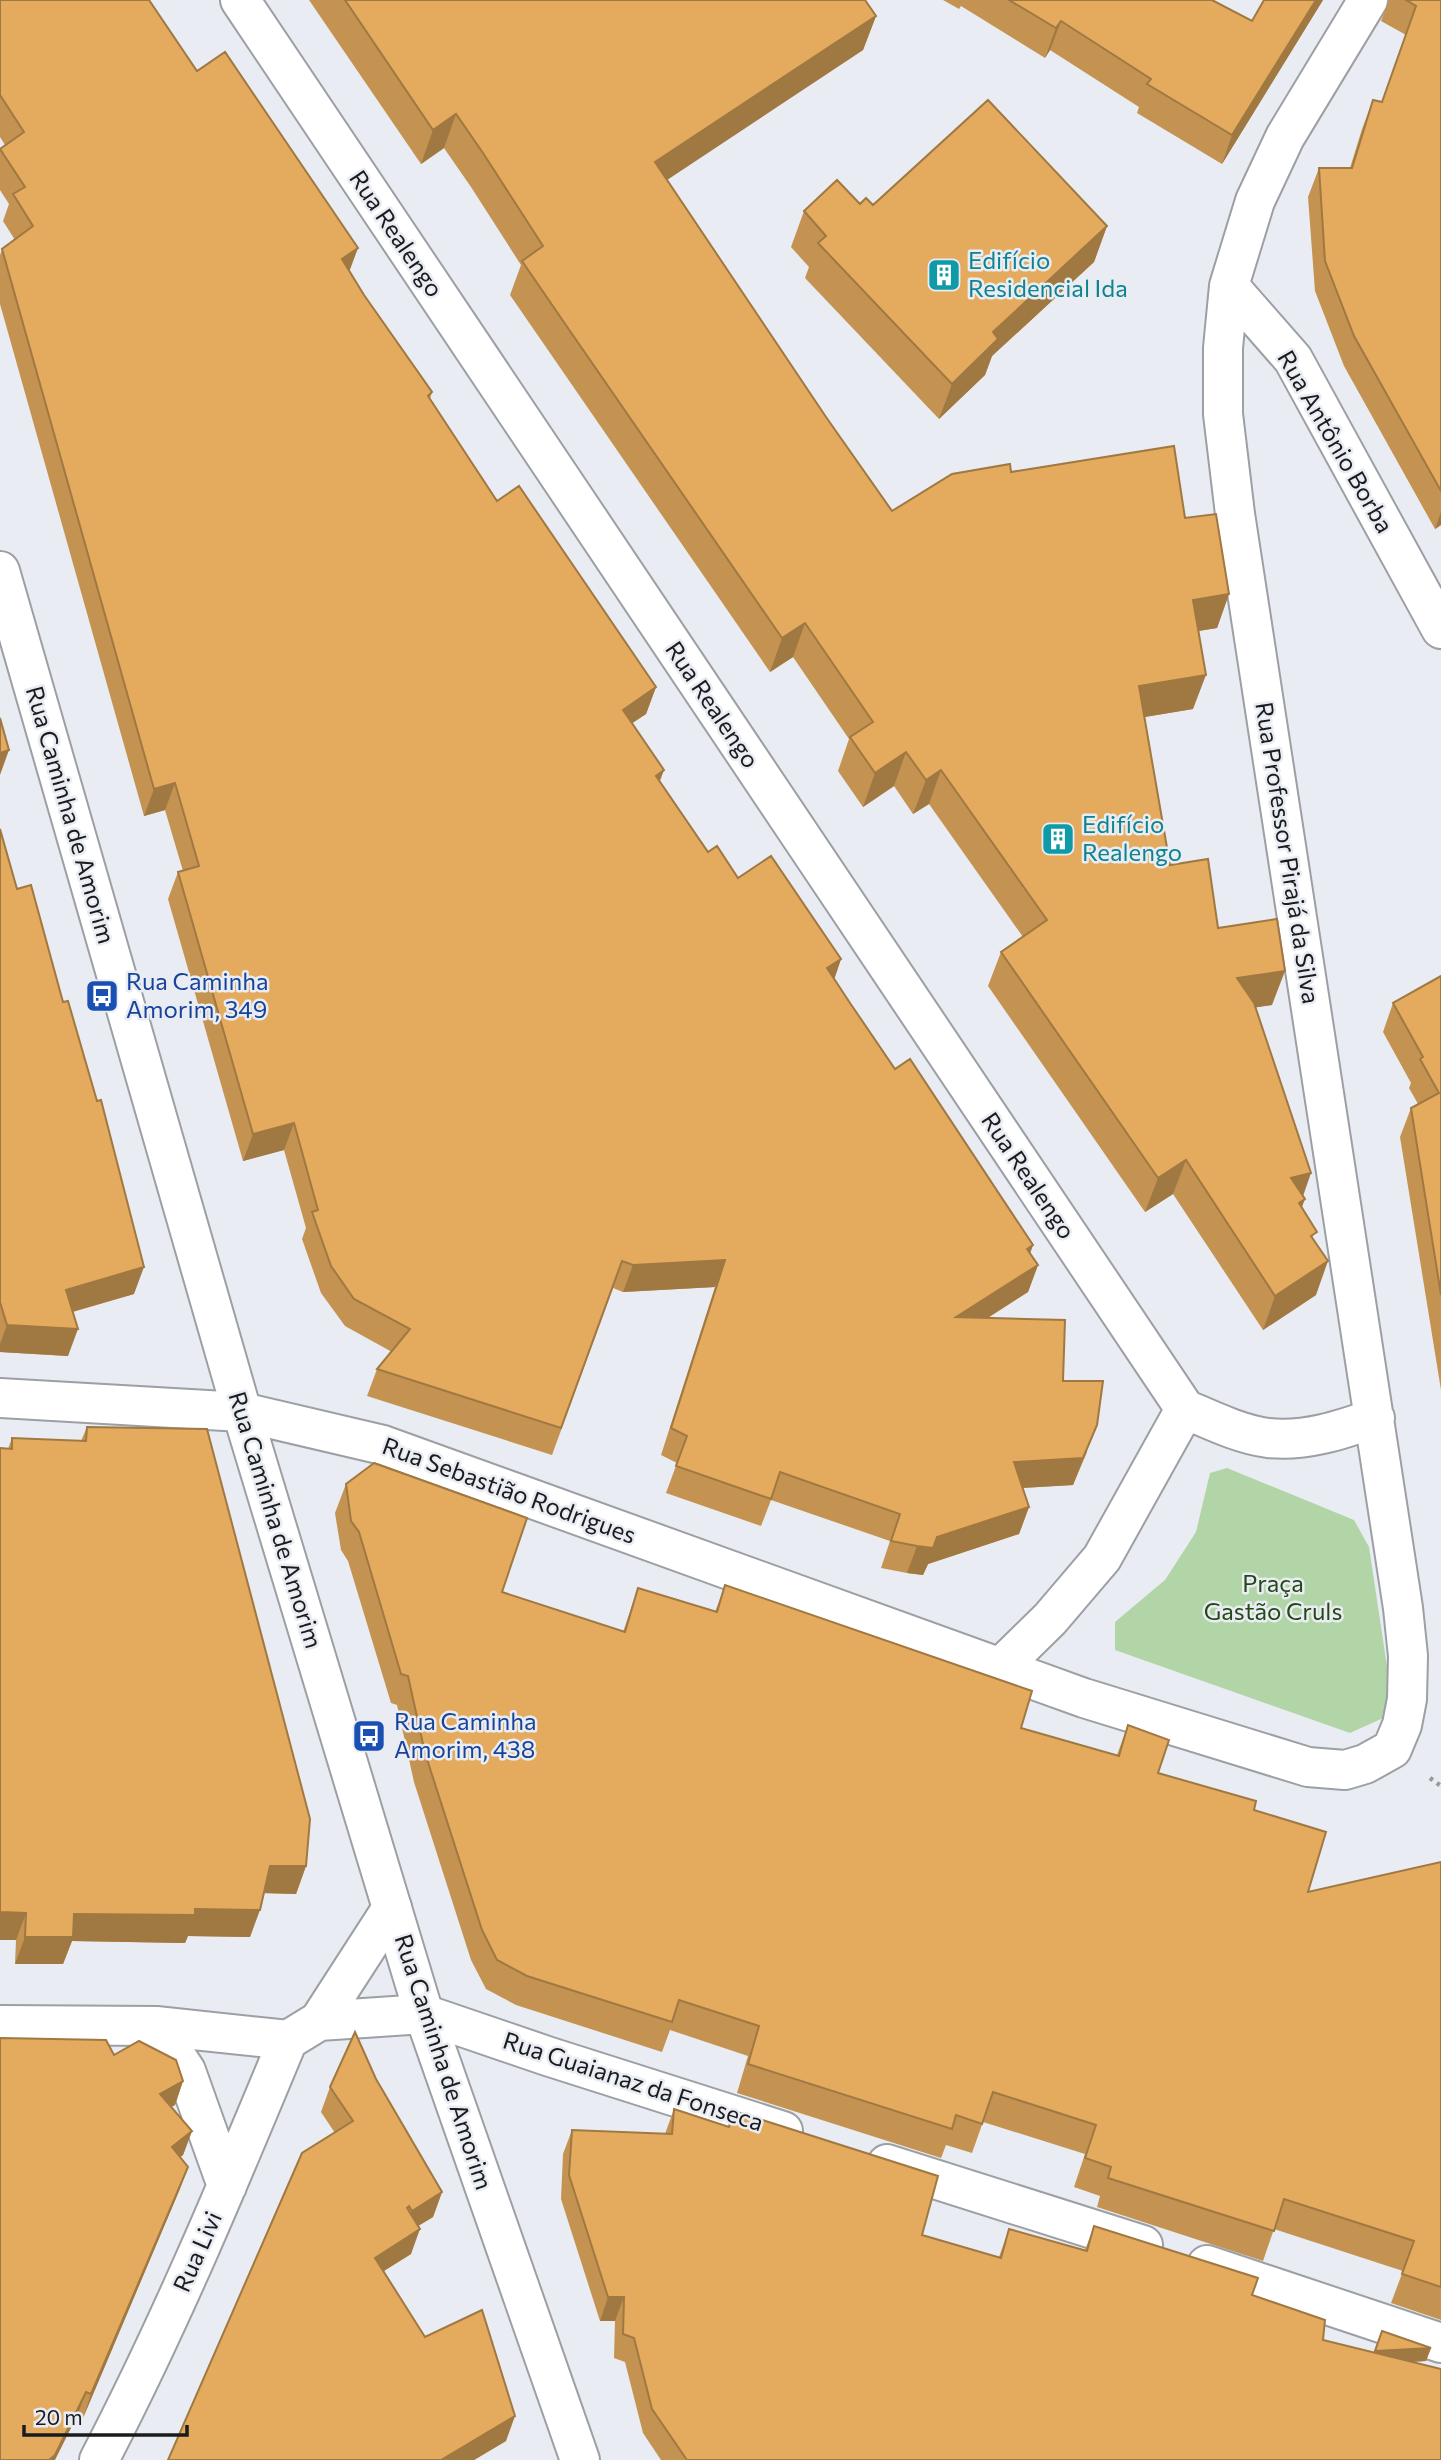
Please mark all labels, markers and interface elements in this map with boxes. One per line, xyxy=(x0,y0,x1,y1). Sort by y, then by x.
street label: Rua Realengo xyxy=(344,164,450,302)
place label: Edifício Residencial Ida xyxy=(968,245,1128,302)
building icon: Edifício Residencial Ida xyxy=(925,256,963,294)
street label: Rua Antônio Borba xyxy=(1272,345,1400,538)
street label: Rua Realengo xyxy=(660,635,766,773)
street label: Rua Caminha de Amorim xyxy=(21,682,122,947)
street label: Rua Professor Pirajá da Silva xyxy=(1250,700,1327,1006)
place label: Edifício Realengo xyxy=(1082,809,1182,866)
building icon: Edifício Realengo xyxy=(1039,820,1077,858)
place label: Rua Caminha Amorim, 349 xyxy=(126,966,269,1023)
bus stop icon: Rua Caminha Amorim, 349 xyxy=(83,977,121,1015)
street label: Rua Realengo xyxy=(976,1106,1082,1244)
street label: Rua Caminha de Amorim xyxy=(224,1388,329,1651)
street label: Rua Sebastião Rodrigues xyxy=(379,1430,640,1549)
park label: Praça Gastão Cruls xyxy=(1204,1568,1342,1625)
place label: Rua Caminha Amorim, 438 xyxy=(394,1706,537,1763)
bus stop icon: Rua Caminha Amorim, 438 xyxy=(350,1717,388,1755)
street label: Rua Caminha de Amorim xyxy=(389,1930,499,2193)
street label: Rua Guaianaz da Fonseca xyxy=(500,2025,767,2136)
street label: Rua Livi xyxy=(166,2207,227,2296)
scale bar xyxy=(24,2394,187,2438)
text: 20 m xyxy=(35,2404,83,2429)

